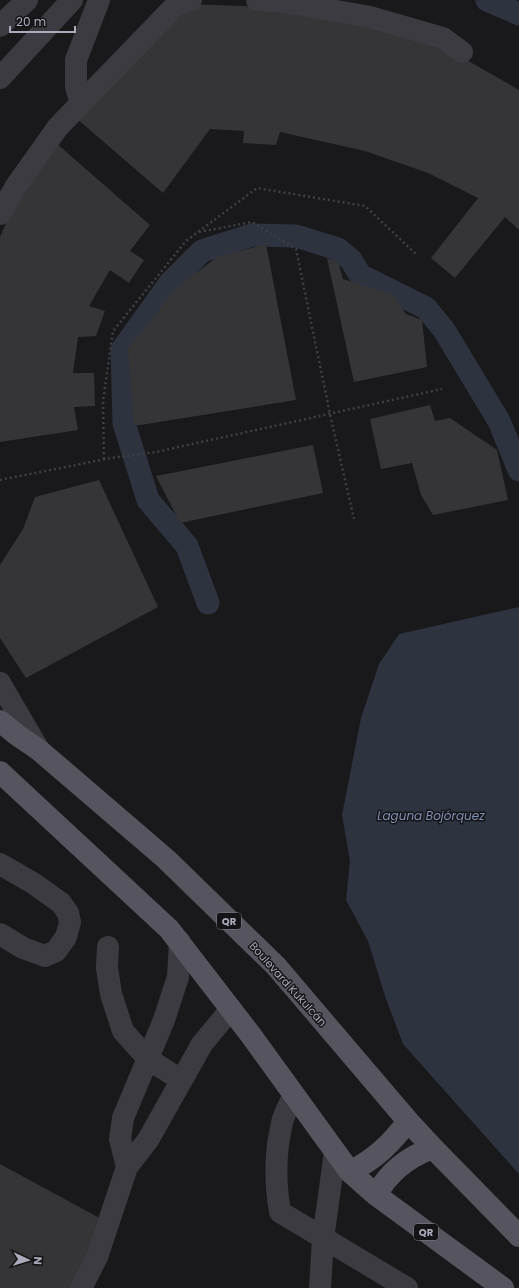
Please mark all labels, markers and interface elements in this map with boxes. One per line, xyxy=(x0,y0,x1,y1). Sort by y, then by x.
scale bar xyxy=(10,8,75,34)
text: 20 m xyxy=(16,13,46,30)
water label: Laguna Bojórquez xyxy=(377,807,485,824)
road number: QR xyxy=(217,913,241,929)
street label: Boulevard Kukulcán xyxy=(246,938,330,1030)
road number: QR xyxy=(414,1224,438,1240)
north arrow xyxy=(8,1240,48,1280)
text: N xyxy=(30,1256,46,1265)

